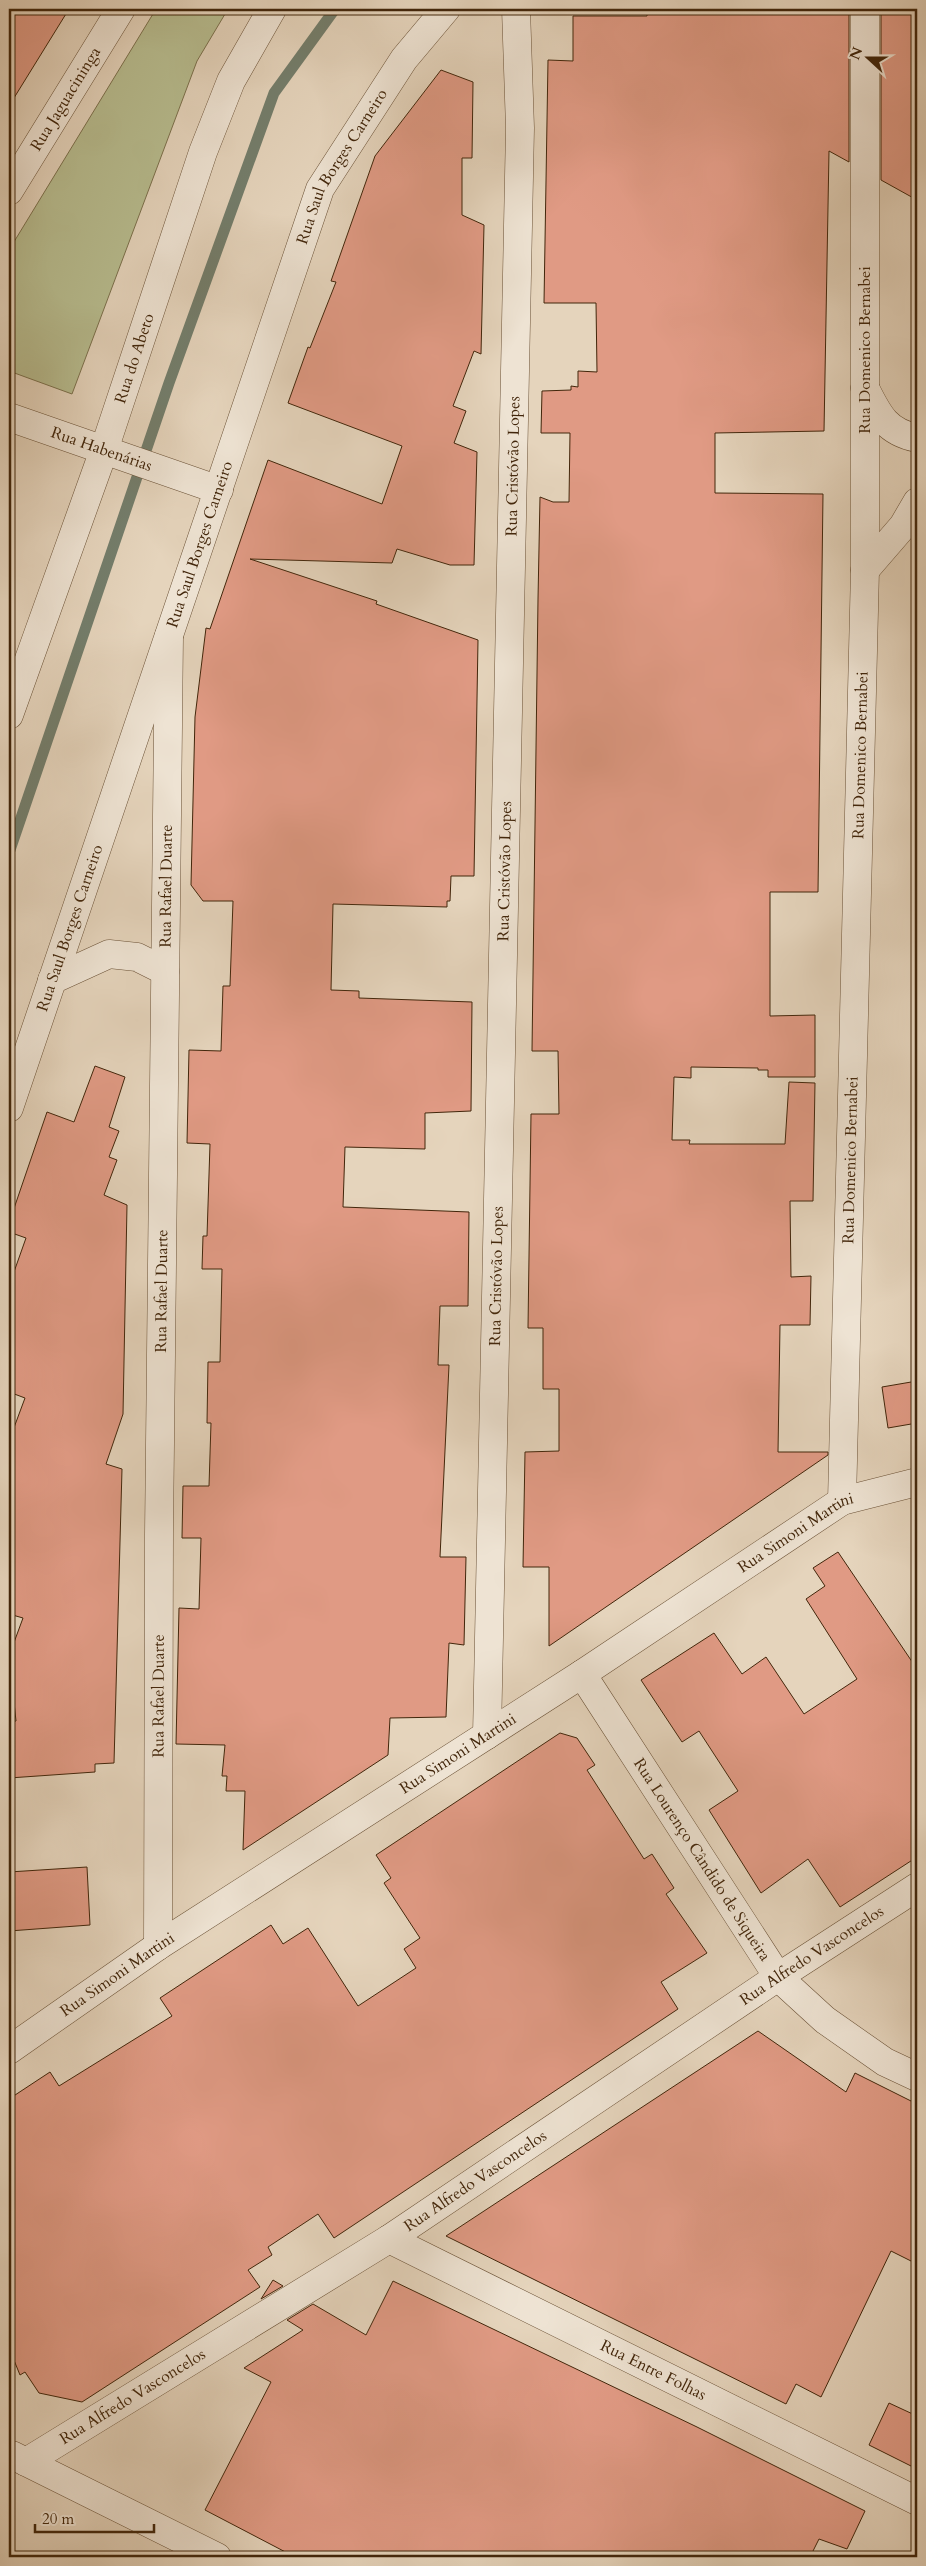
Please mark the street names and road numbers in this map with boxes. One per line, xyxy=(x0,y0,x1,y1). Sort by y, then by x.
street label: Rua Jaguacininga xyxy=(25,43,106,155)
street label: Rua Saul Borges Carneiro xyxy=(291,84,393,247)
street label: Rua Domenico Bernabei xyxy=(854,266,876,434)
street label: Rua do Abeto xyxy=(109,310,160,406)
street label: Rua Cristóvão Lopes xyxy=(501,396,525,537)
street label: Rua Habenárias xyxy=(48,421,155,477)
street label: Rua Saul Borges Carneiro xyxy=(161,458,238,631)
street label: Rua Domenico Bernabei xyxy=(847,671,874,839)
street label: Rua Cristóvão Lopes xyxy=(492,801,517,942)
street label: Rua Rafael Duarte xyxy=(155,824,178,948)
street label: Rua Saul Borges Carneiro xyxy=(31,841,108,1014)
street label: Rua Domenico Bernabei xyxy=(837,1075,864,1244)
street label: Rua Cristóvão Lopes xyxy=(484,1206,509,1346)
street label: Rua Rafael Duarte xyxy=(150,1229,173,1353)
street label: Rua Simoni Martini xyxy=(733,1487,856,1578)
street label: Rua Rafael Duarte xyxy=(147,1634,170,1758)
street label: Rua Simoni Martini xyxy=(395,1708,521,1799)
street label: Rua Lourenço Cândido de Siqueira xyxy=(628,1754,776,1965)
street label: Rua Alfredo Vasconcelos xyxy=(735,1900,888,2011)
street label: Rua Simoni Martini xyxy=(56,1927,179,2022)
street label: Rua Alfredo Vasconcelos xyxy=(400,2125,551,2237)
street label: Rua Entre Folhas xyxy=(597,2335,710,2406)
street label: Rua Alfredo Vasconcelos xyxy=(55,2343,210,2450)

